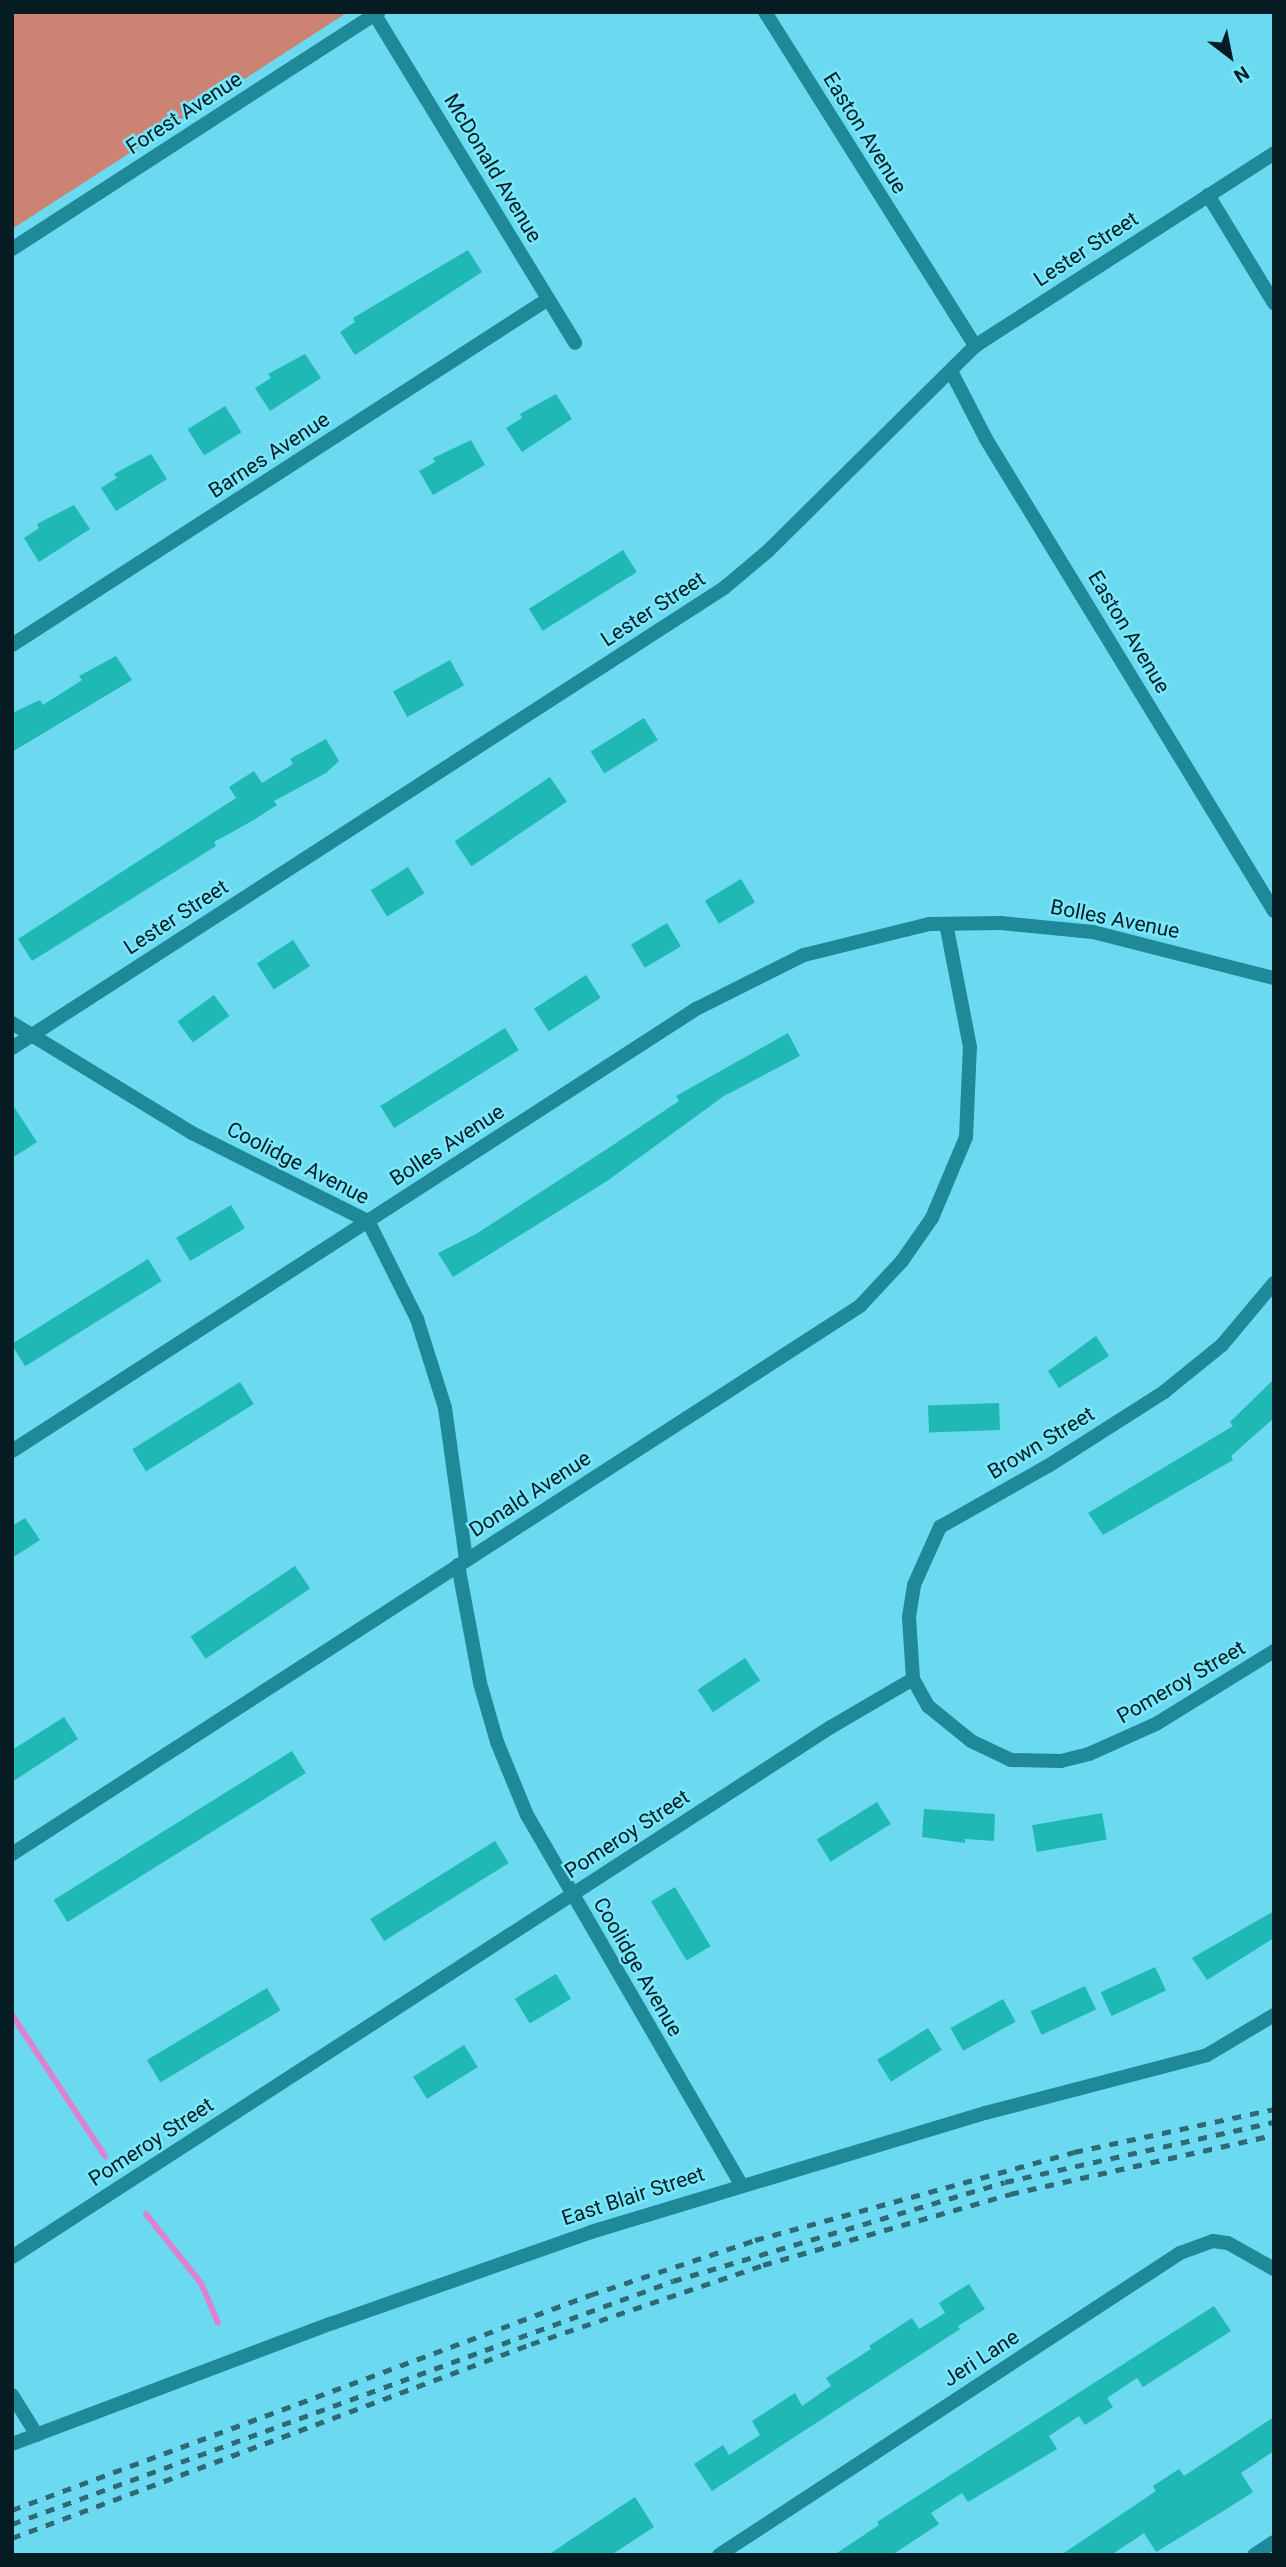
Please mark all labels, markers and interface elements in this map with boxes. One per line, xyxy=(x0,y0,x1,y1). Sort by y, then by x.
north arrow xyxy=(1195,21,1265,91)
text: N xyxy=(1230,61,1253,88)
street label: Forest Avenue xyxy=(121,66,247,160)
street label: Easton Avenue xyxy=(818,68,912,198)
street label: McDonald Avenue xyxy=(439,89,547,247)
street label: Lester Street xyxy=(1029,206,1143,292)
street label: Barnes Avenue xyxy=(204,407,334,503)
street label: Lester Street xyxy=(596,566,710,652)
street label: Easton Avenue xyxy=(1083,566,1175,698)
street label: Lester Street xyxy=(119,874,233,960)
street label: Bolles Avenue xyxy=(1048,894,1182,944)
street label: Bolles Avenue xyxy=(385,1099,509,1191)
street label: Coolidge Avenue xyxy=(223,1116,373,1210)
street label: Brown Street xyxy=(983,1401,1099,1485)
street label: Donald Avenue xyxy=(465,1445,595,1543)
street label: Pomeroy Street xyxy=(1112,1635,1250,1729)
street label: Pomeroy Street xyxy=(560,1784,694,1884)
street label: Coolidge Avenue xyxy=(588,1893,688,2041)
street label: Pomeroy Street xyxy=(84,2092,218,2192)
street label: East Blair Street xyxy=(558,2161,708,2231)
street label: Jeri Lane xyxy=(938,2324,1024,2392)

